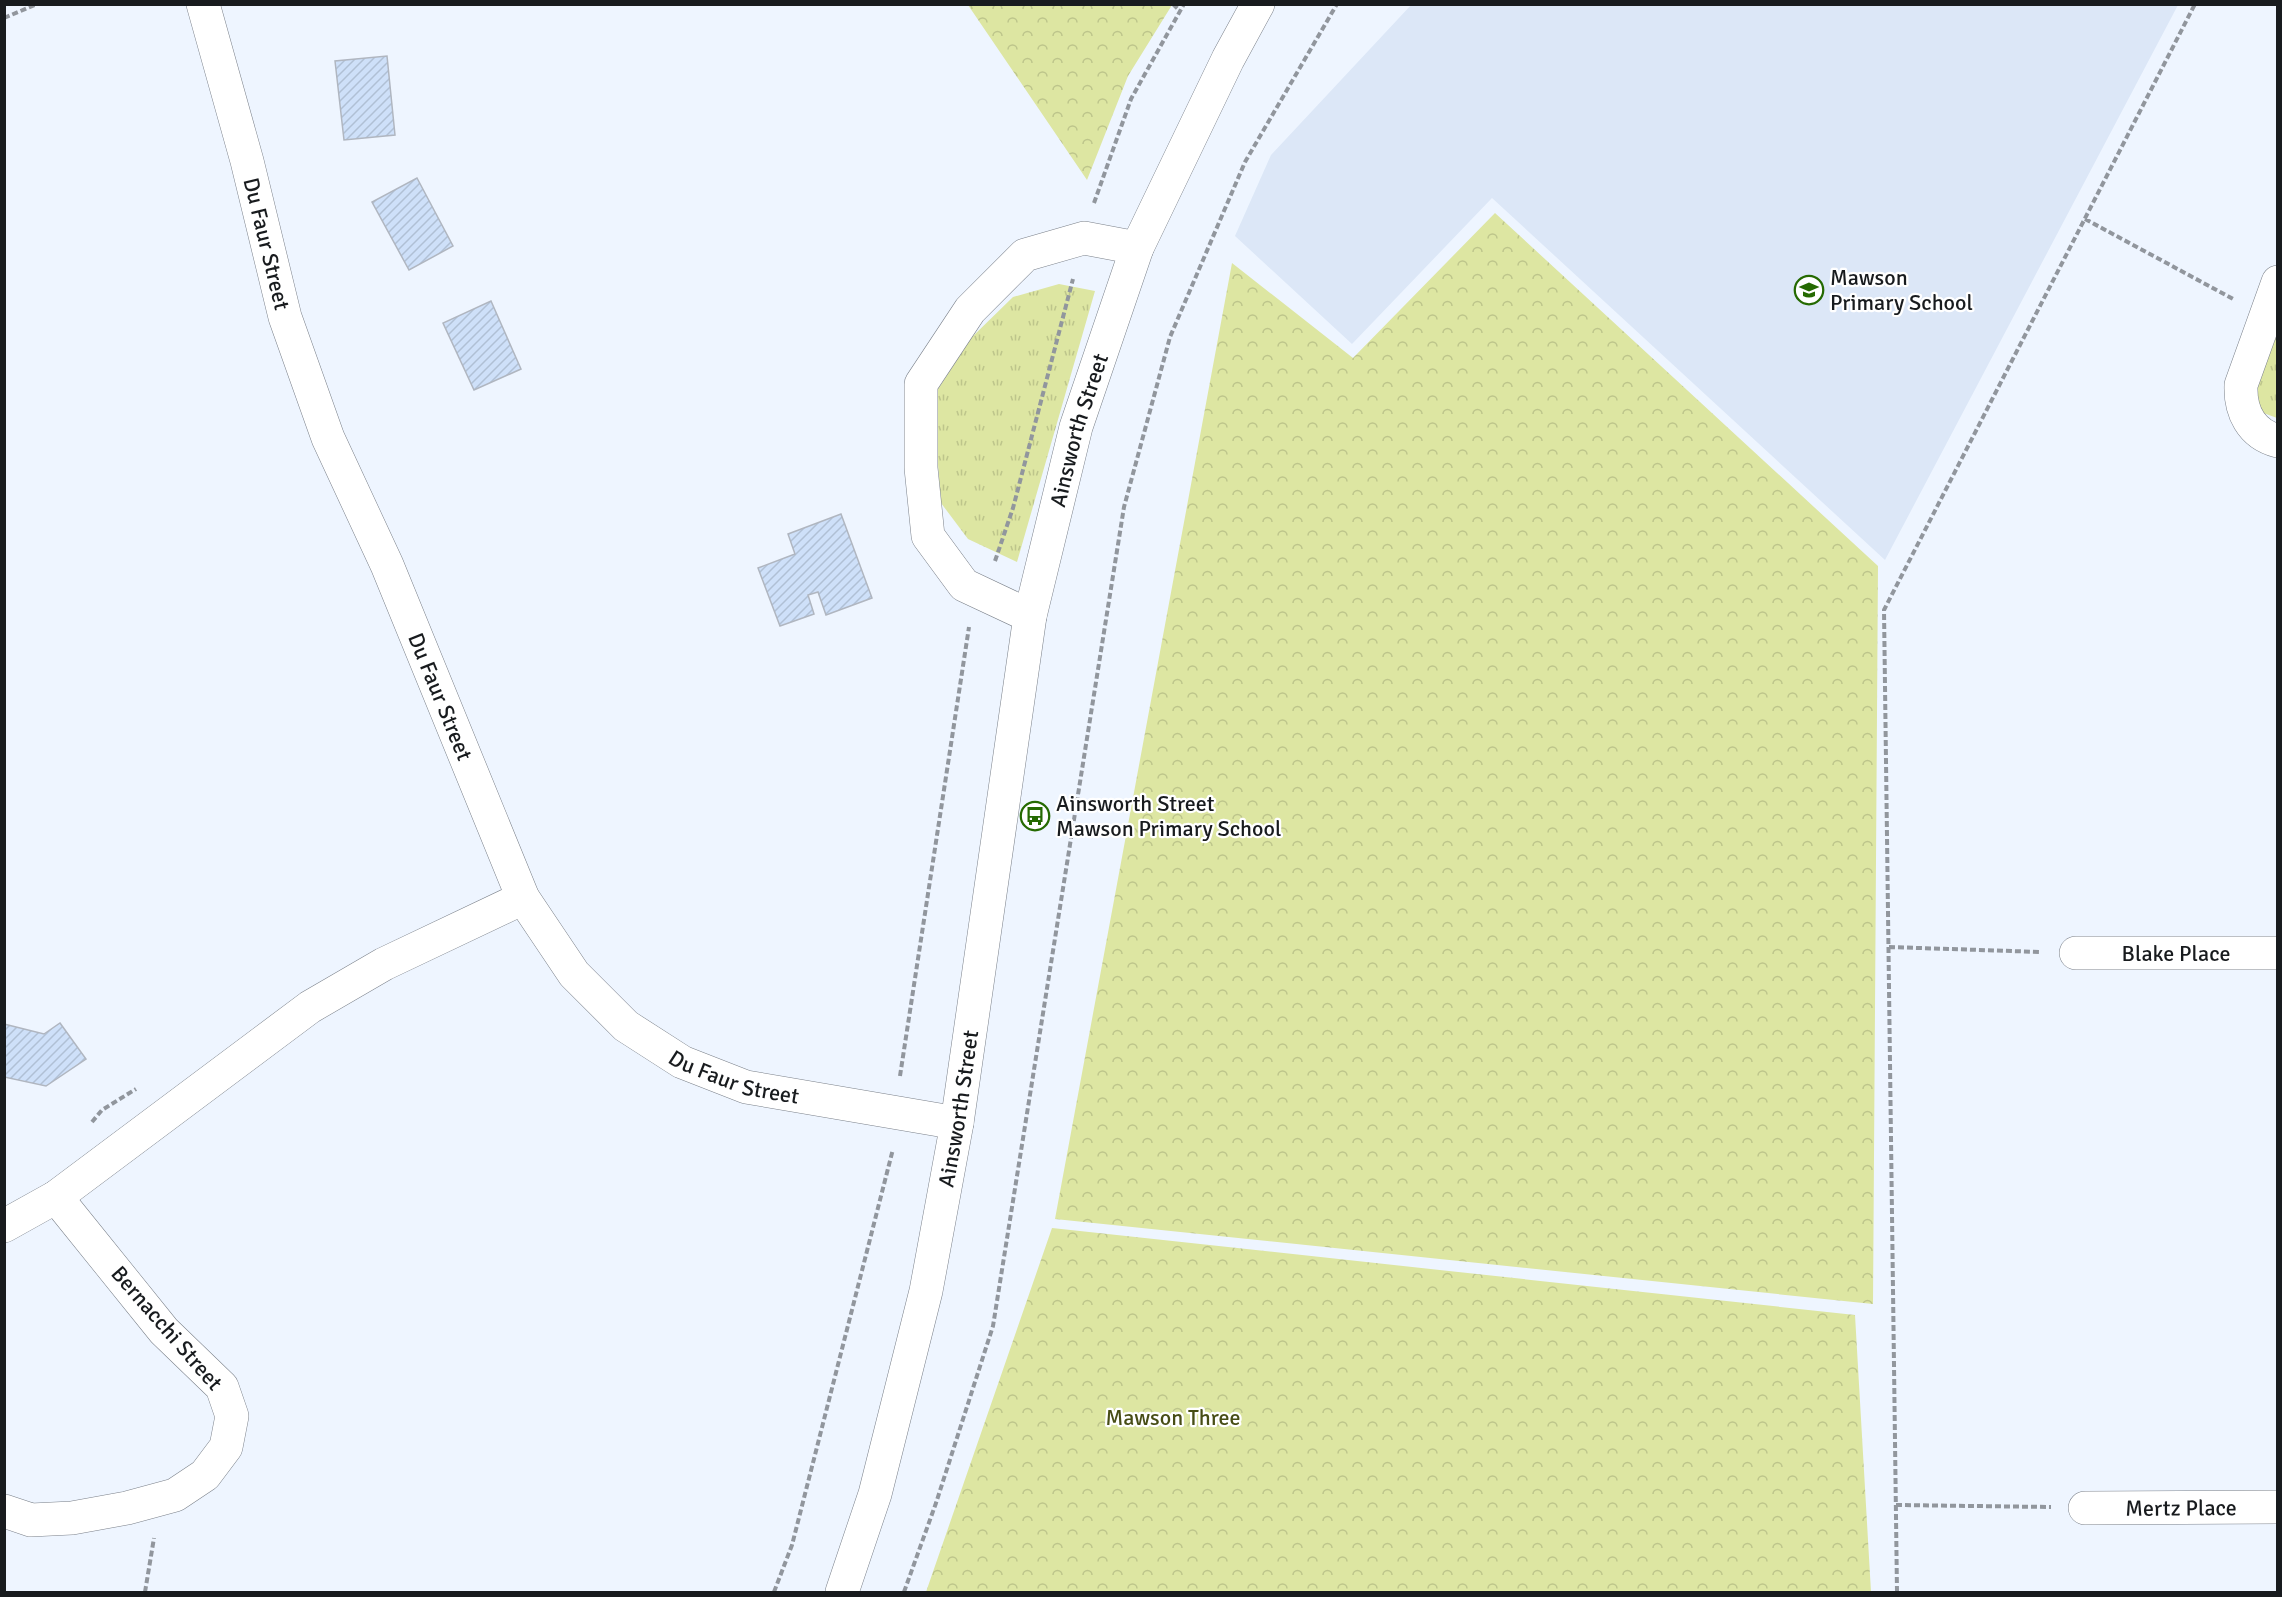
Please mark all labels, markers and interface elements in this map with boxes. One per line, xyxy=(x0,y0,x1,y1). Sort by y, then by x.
street label: Du Faur Street xyxy=(238,175,296,313)
place label: Mawson Primary School xyxy=(1830,264,1973,316)
school or university icon: Mawson Primary School xyxy=(1793,274,1825,306)
street label: Ainsworth Street xyxy=(1044,349,1114,509)
street label: Du Faur Street xyxy=(403,629,479,764)
place label: Ainsworth Street Mawson Primary School xyxy=(1056,790,1281,842)
bus stop icon: Ainsworth Street Mawson Primary School xyxy=(1019,800,1051,832)
street label: Blake Place xyxy=(2122,940,2230,967)
street label: Ainsworth Street xyxy=(932,1028,984,1189)
street label: Du Faur Street xyxy=(664,1044,801,1109)
street label: Bernacchi Street xyxy=(106,1260,229,1396)
park label: Mawson Three xyxy=(1106,1404,1240,1431)
street label: Mertz Place xyxy=(2125,1494,2237,1521)

